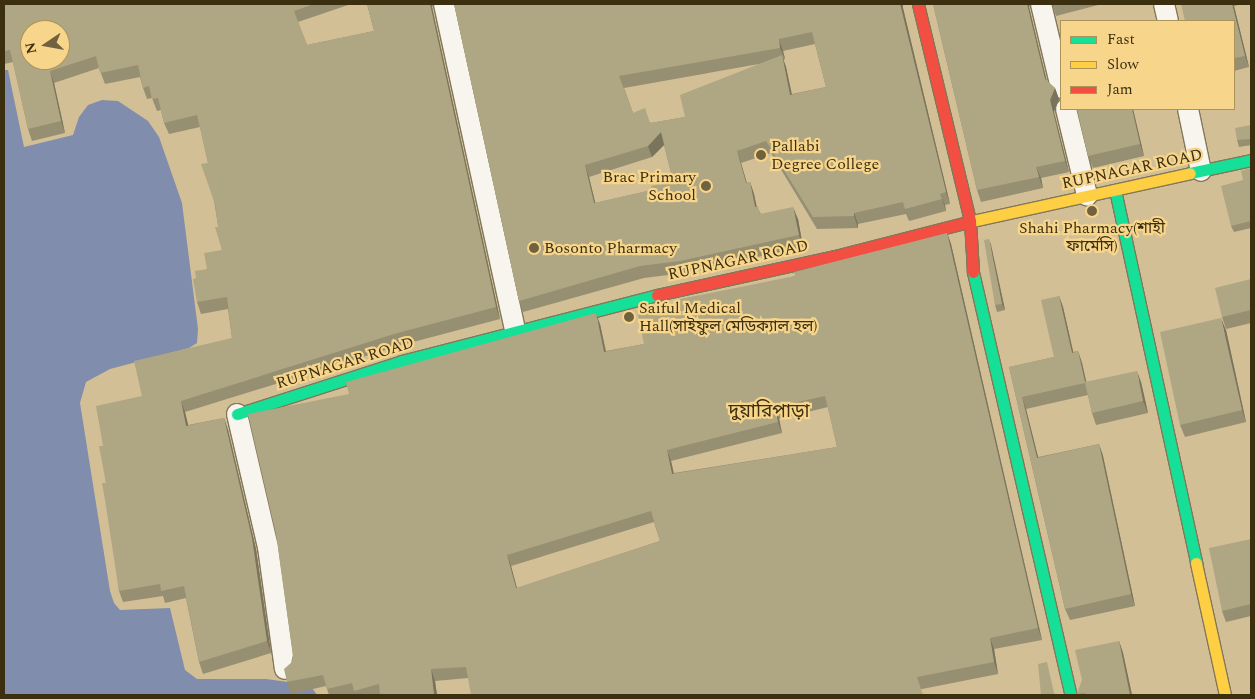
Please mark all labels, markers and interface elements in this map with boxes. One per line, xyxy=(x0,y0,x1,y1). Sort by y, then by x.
north arrow xyxy=(20,20,70,70)
legend xyxy=(1060,20,1235,110)
text: Fast xyxy=(1107,28,1135,51)
text: N xyxy=(19,40,42,56)
text: Slow xyxy=(1107,53,1139,76)
text: Jam xyxy=(1107,78,1133,101)
place label: Pallabi Degree College xyxy=(771,136,879,174)
street label: RUPNAGAR ROAD xyxy=(1060,145,1204,193)
marker: Pallabi Degree College xyxy=(755,149,767,161)
place label: Brac Primary School xyxy=(603,167,696,205)
marker: Brac Primary School xyxy=(700,180,712,192)
marker: Shahi Pharmacy(শাহী ফার্মেসি) xyxy=(1086,205,1098,217)
place label: Shahi Pharmacy(শাহী ফার্মেসি) xyxy=(1019,218,1165,256)
street label: RUPNAGAR ROAD xyxy=(666,236,810,284)
place label: Bosonto Pharmacy xyxy=(544,238,677,258)
marker: Bosonto Pharmacy xyxy=(528,242,540,254)
place label: Saiful Medical Hall(সাইফুল মেডিক্যাল হল) xyxy=(639,298,818,336)
marker: Saiful Medical Hall(সাইফুল মেডিক্যাল হল) xyxy=(623,311,635,323)
street label: RUPNAGAR ROAD xyxy=(274,333,416,393)
district label: দুয়ারিপাড়া xyxy=(728,401,810,423)

